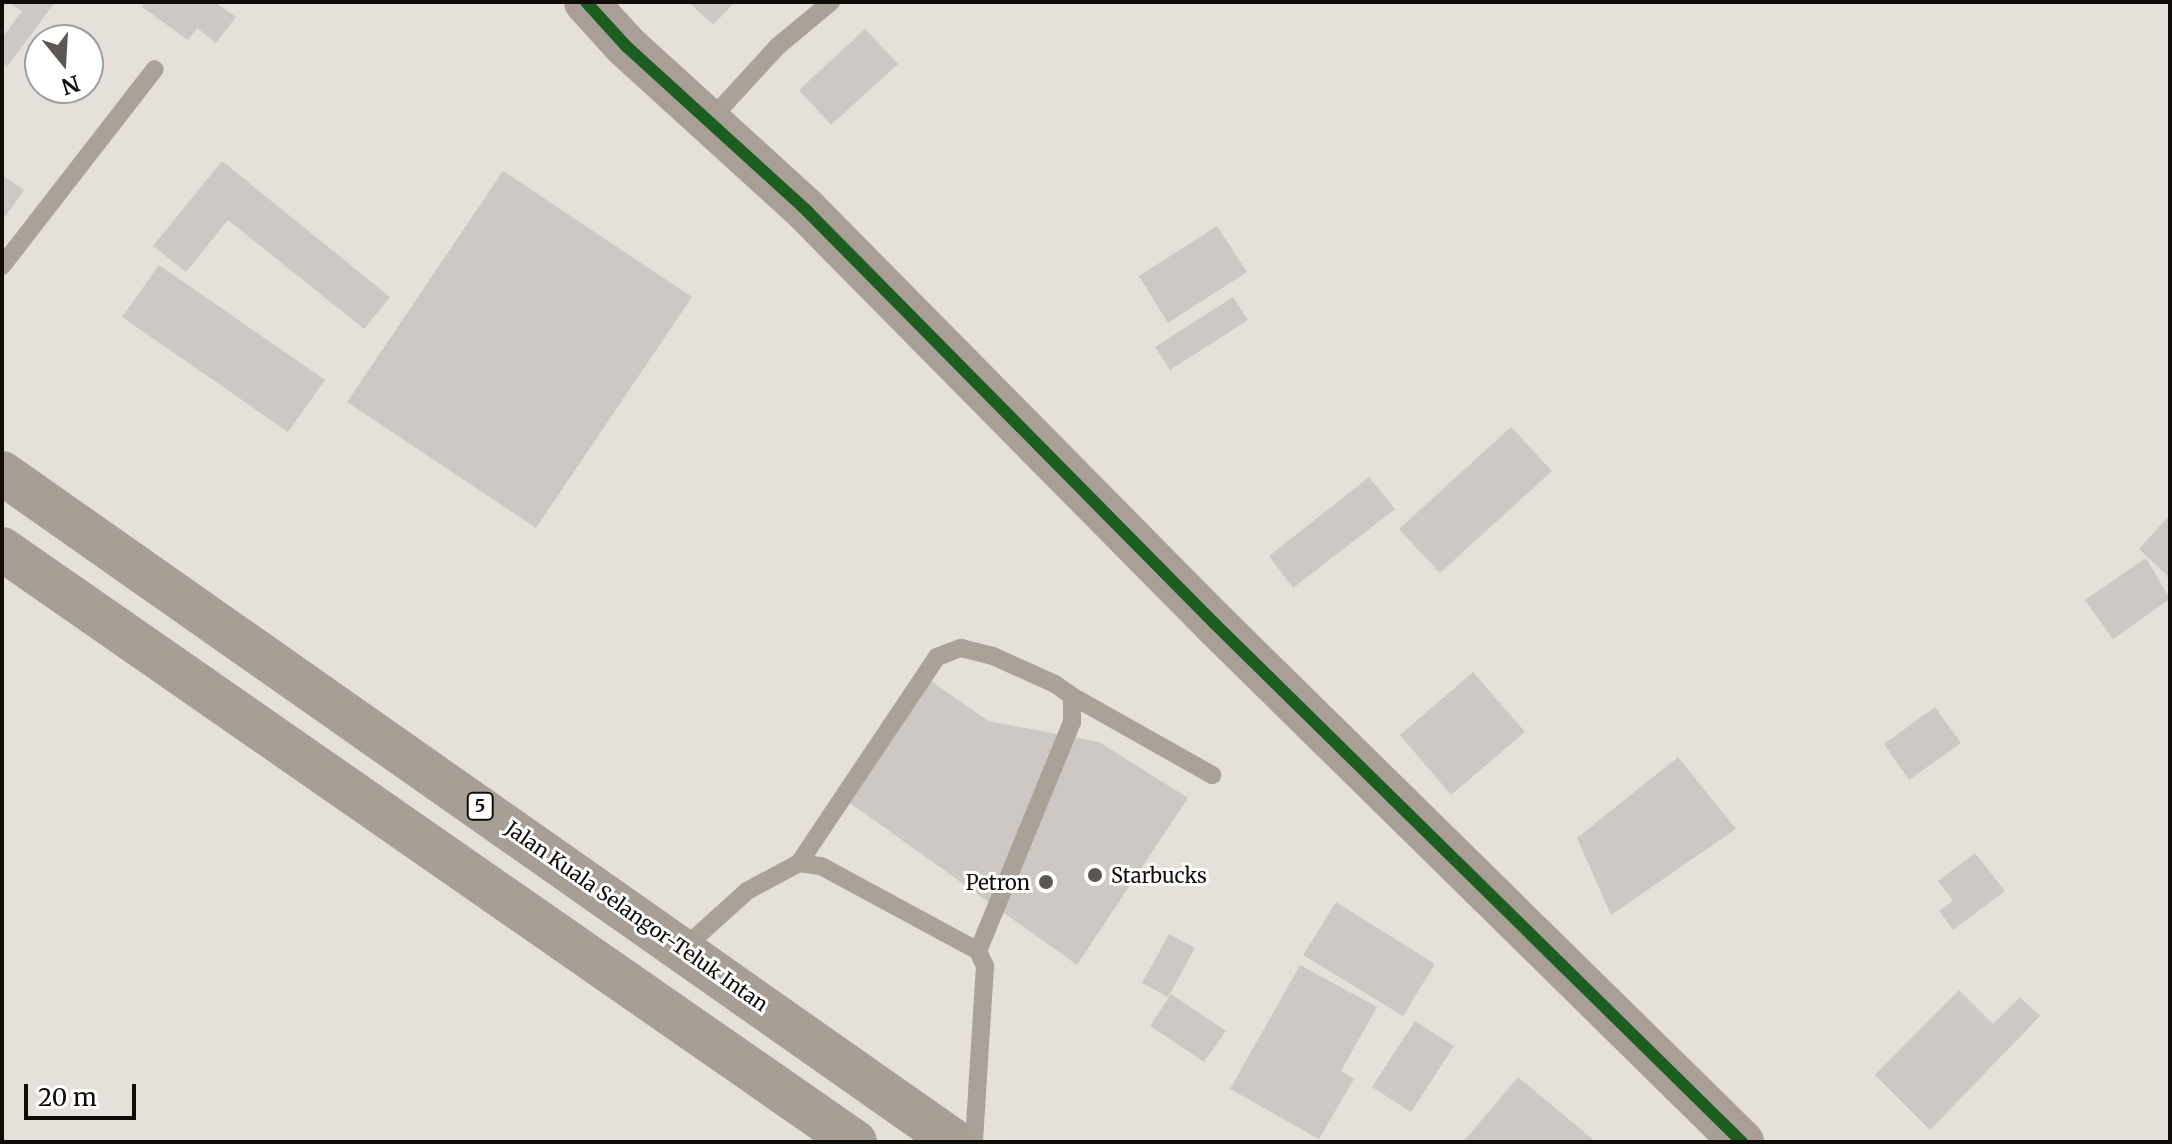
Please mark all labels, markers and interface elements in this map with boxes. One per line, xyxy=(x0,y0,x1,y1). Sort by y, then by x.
north arrow xyxy=(24,24,104,104)
text: N xyxy=(58,69,83,101)
road number: 5 xyxy=(466,792,494,820)
street label: Jalan Kuala Selangor-Teluk Intan xyxy=(501,816,773,1016)
place label: Starbucks xyxy=(1111,863,1207,887)
marker: Starbucks xyxy=(1086,866,1104,884)
place label: Petron xyxy=(966,870,1030,894)
marker: Petron xyxy=(1037,873,1055,891)
scale bar xyxy=(28,1068,140,1118)
text: 20 m xyxy=(38,1082,97,1113)

